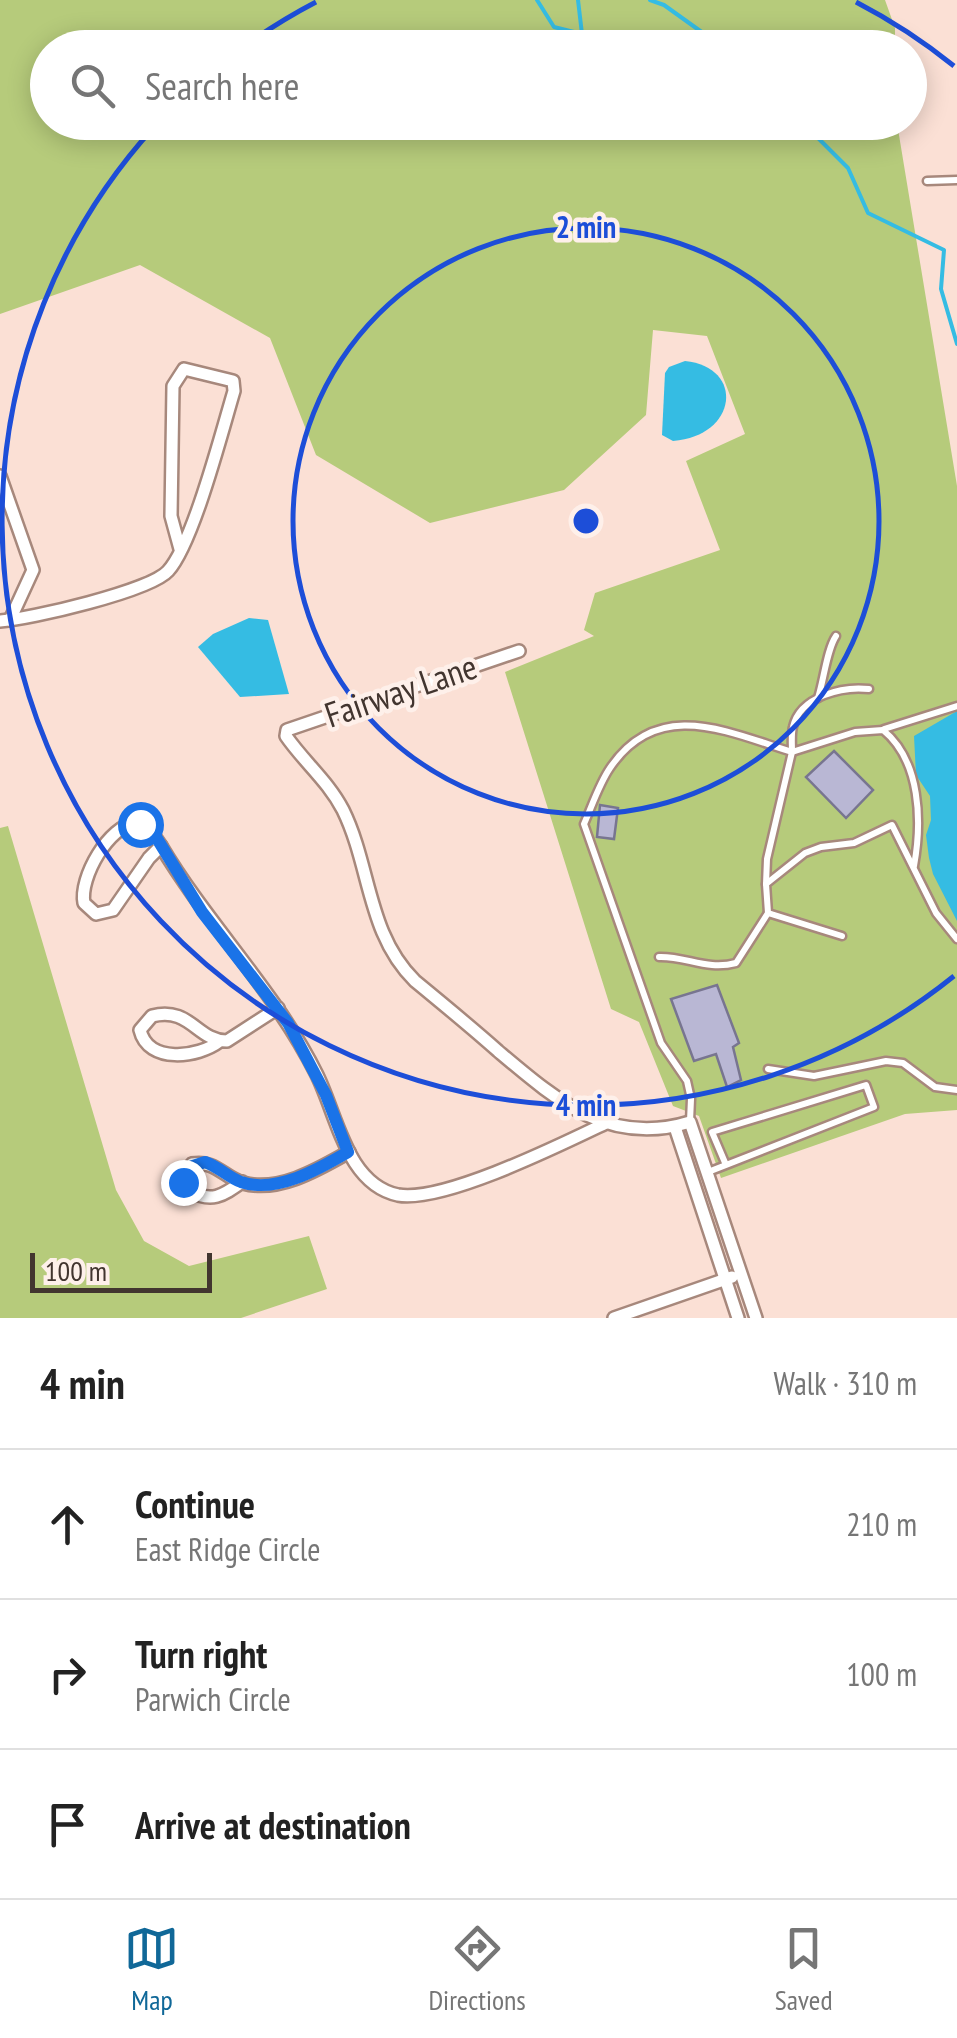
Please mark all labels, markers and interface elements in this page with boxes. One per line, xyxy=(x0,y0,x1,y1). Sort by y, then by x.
search box xyxy=(30,30,927,140)
icon: search xyxy=(65,58,120,113)
text: Search here xyxy=(145,61,299,110)
text: 2 min xyxy=(556,207,616,246)
centre of rings xyxy=(568,503,604,539)
street label: Fairway Lane xyxy=(319,643,483,737)
route start xyxy=(118,802,164,848)
text: 4 min xyxy=(556,1085,616,1124)
route end xyxy=(161,1160,207,1206)
scale bar xyxy=(30,1248,212,1292)
text: 100 m xyxy=(45,1252,107,1289)
text: 4 min xyxy=(40,1356,125,1411)
text: Walk · 310 m xyxy=(773,1362,917,1404)
text: Continue xyxy=(135,1479,255,1528)
icon: ahead xyxy=(40,1497,95,1552)
text: 210 m xyxy=(846,1503,917,1545)
text: East Ridge Circle xyxy=(135,1528,320,1570)
text: Turn right xyxy=(135,1629,267,1678)
icon: right xyxy=(40,1647,95,1702)
text: 100 m xyxy=(846,1653,917,1695)
text: Parwich Circle xyxy=(135,1678,291,1720)
icon: arrive xyxy=(40,1797,95,1852)
text: Arrive at destination xyxy=(135,1800,411,1849)
tab: Map xyxy=(124,1921,179,2018)
tab: Directions xyxy=(428,1921,526,2018)
tab: Saved xyxy=(775,1921,833,2018)

